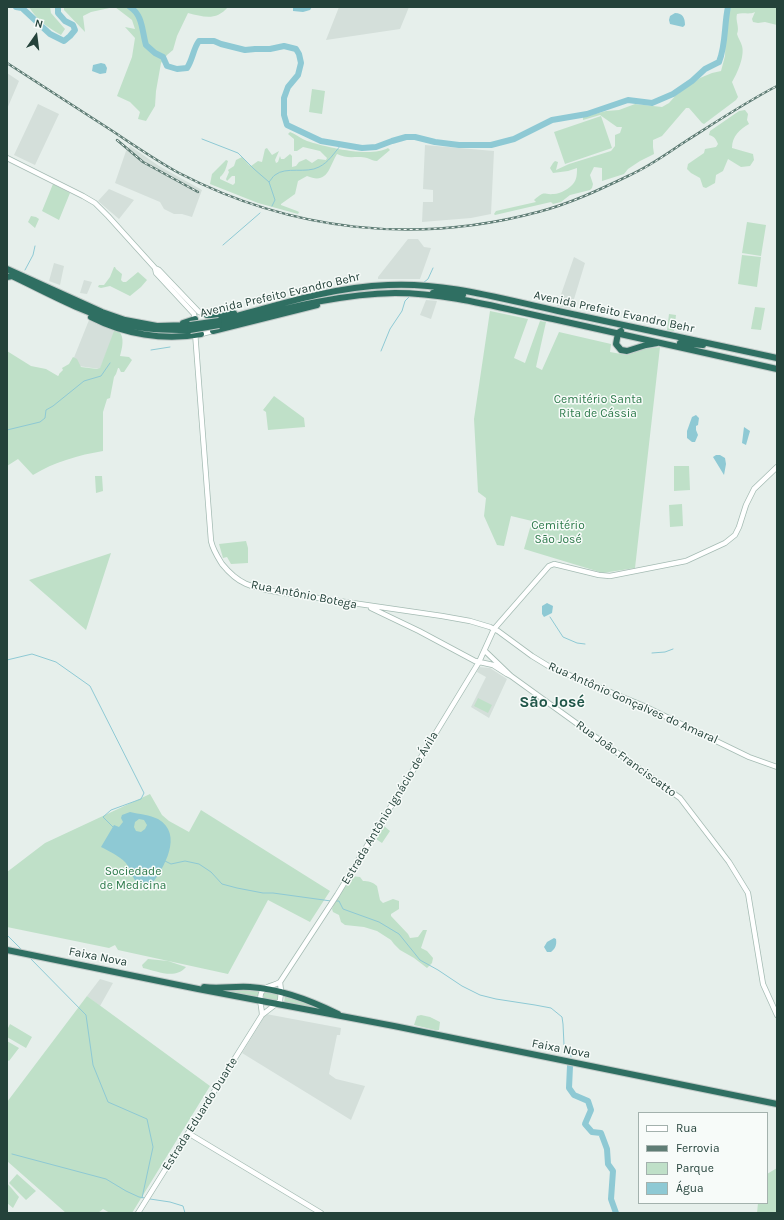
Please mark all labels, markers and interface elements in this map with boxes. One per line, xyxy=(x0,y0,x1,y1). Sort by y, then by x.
north arrow xyxy=(16,16,56,56)
text: N xyxy=(34,17,44,31)
street label: Avenida Prefeito Evandro Behr xyxy=(199,270,361,320)
street label: Avenida Prefeito Evandro Behr xyxy=(532,288,696,336)
park label: Cemitério Santa Rita de Cássia xyxy=(554,393,642,421)
park label: Cemitério São José xyxy=(531,519,585,547)
street label: Rua Antônio Botega xyxy=(250,578,358,612)
street label: Rua Antônio Gonçalves do Amaral xyxy=(546,659,720,747)
district label: São José xyxy=(519,692,585,712)
street label: Rua João Franciscatto xyxy=(573,718,679,800)
street label: Estrada Antônio Ignácio de Ávila xyxy=(339,729,441,887)
park label: Sociedade de Medicina xyxy=(100,865,166,893)
street label: Faixa Nova xyxy=(68,944,128,970)
street label: Faixa Nova xyxy=(531,1036,591,1062)
street label: Estrada Eduardo Duarte xyxy=(159,1055,241,1173)
legend xyxy=(638,1112,768,1204)
text: Rua xyxy=(676,1121,697,1135)
text: Ferrovia xyxy=(676,1141,720,1155)
text: Parque xyxy=(676,1161,714,1175)
text: Água xyxy=(676,1181,704,1195)

